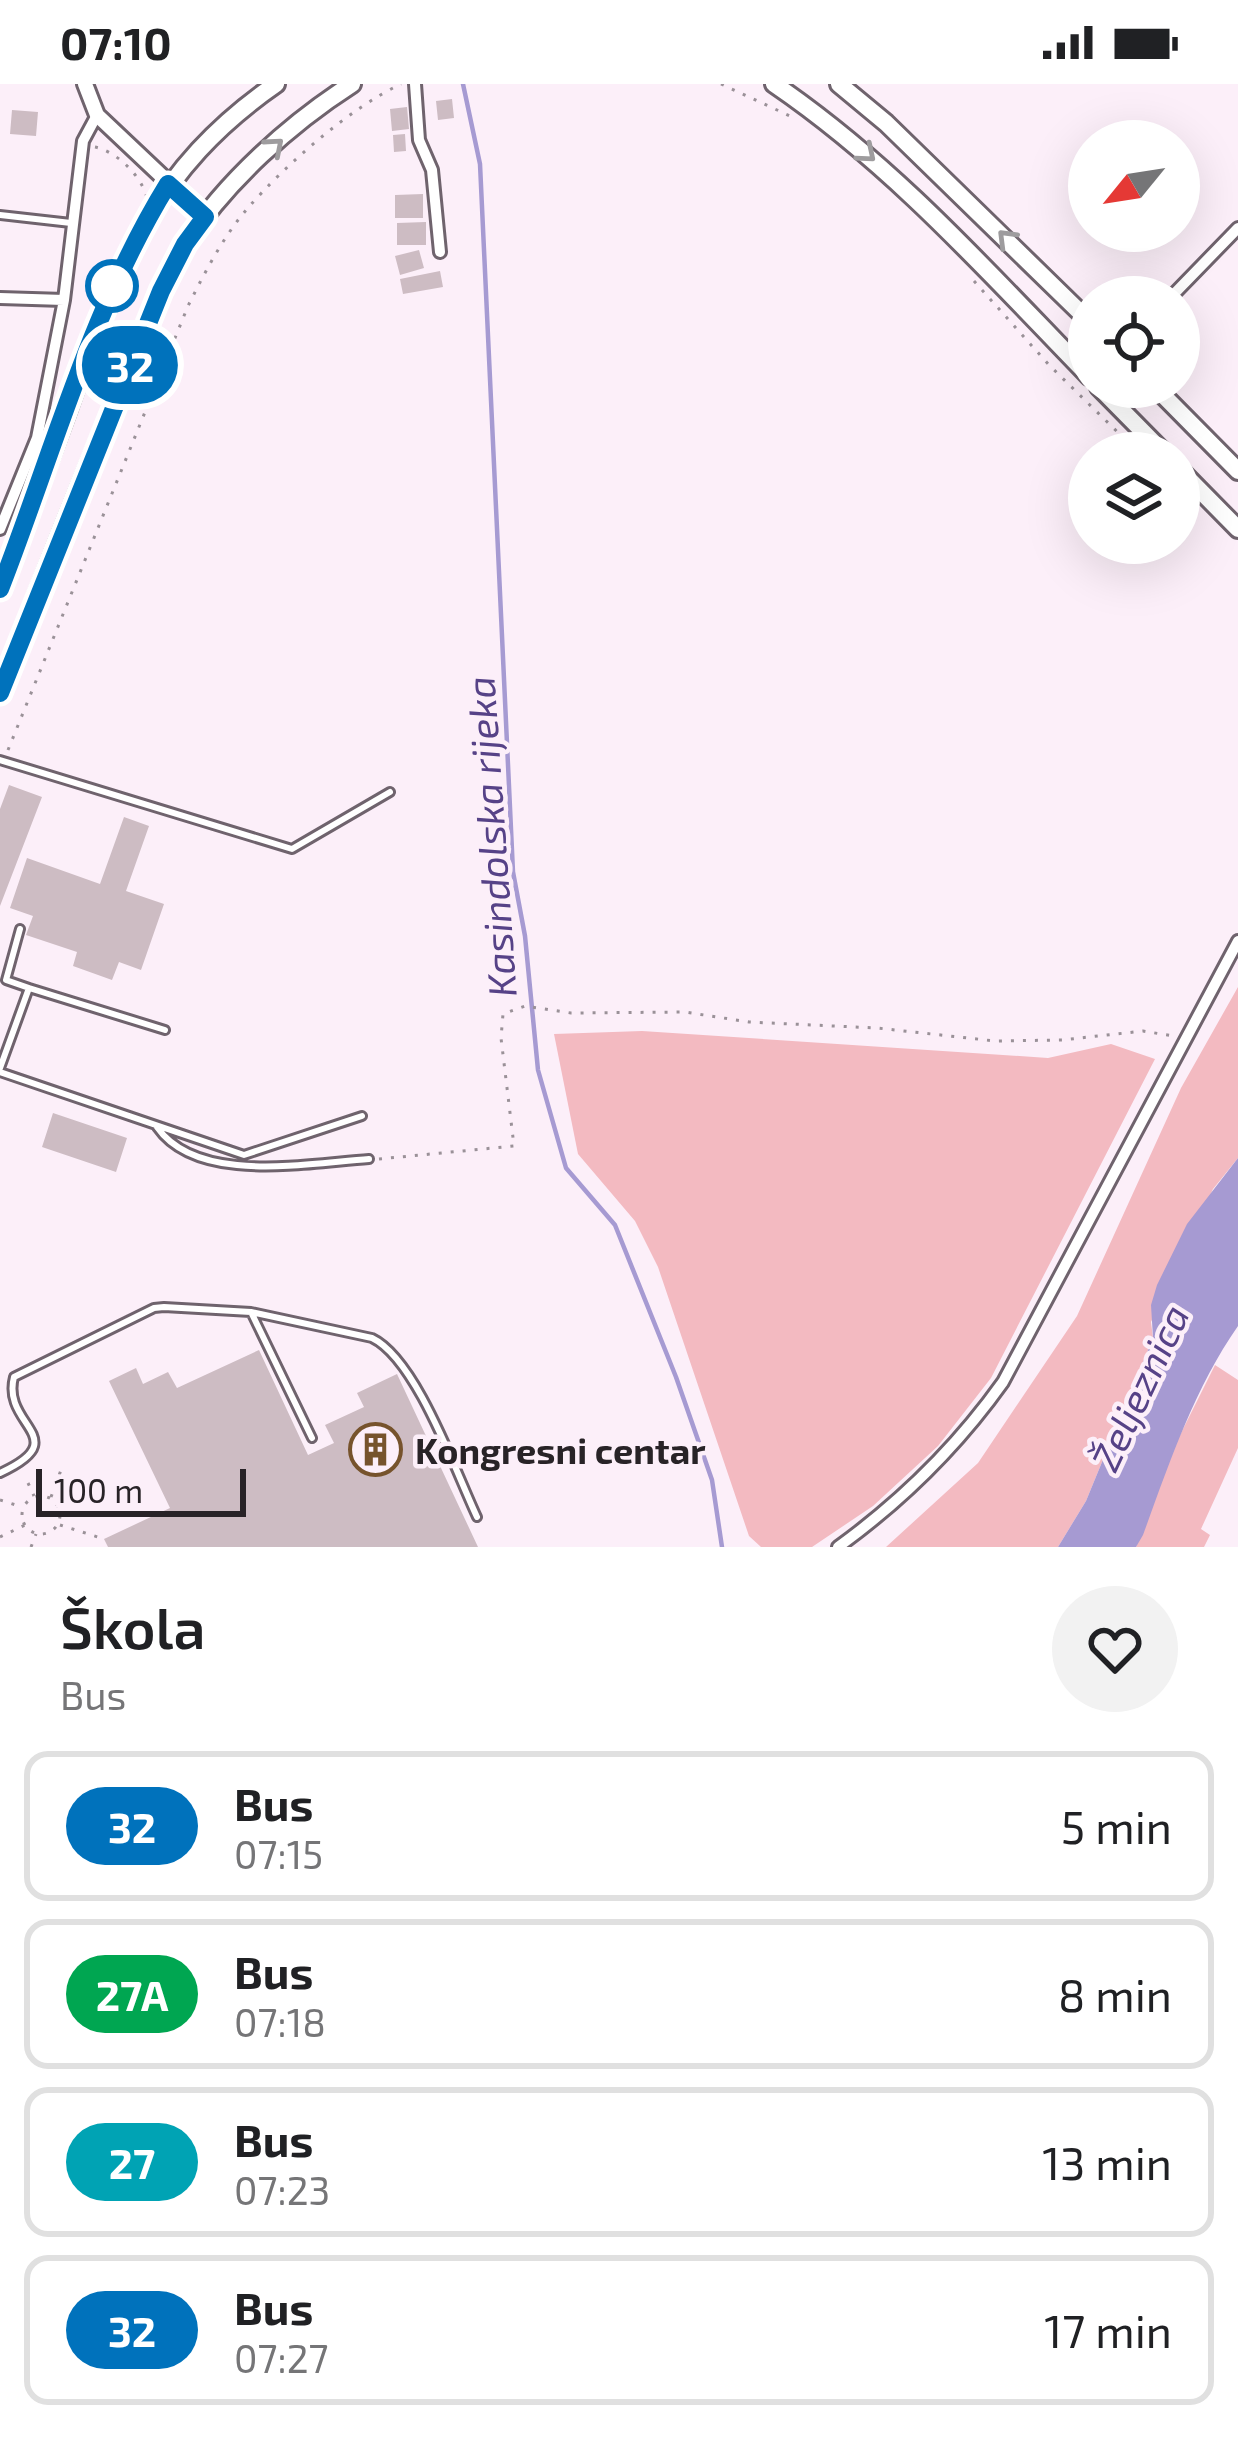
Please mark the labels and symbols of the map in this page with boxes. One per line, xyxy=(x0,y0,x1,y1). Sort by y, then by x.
north arrow xyxy=(1068,120,1200,252)
one-way arrow xyxy=(261,139,283,160)
one-way arrow xyxy=(853,140,875,162)
one-way arrow xyxy=(998,231,1020,253)
unlabelled marker xyxy=(87,261,137,311)
line badge: 32 xyxy=(76,326,184,404)
water label: Kasindolska rijeka xyxy=(455,675,525,999)
water label: Željeznica xyxy=(1080,1297,1198,1477)
building icon: Kongresni centar xyxy=(348,1421,404,1477)
place label: Kongresni centar xyxy=(415,1428,706,1471)
scale bar xyxy=(36,1463,246,1516)

